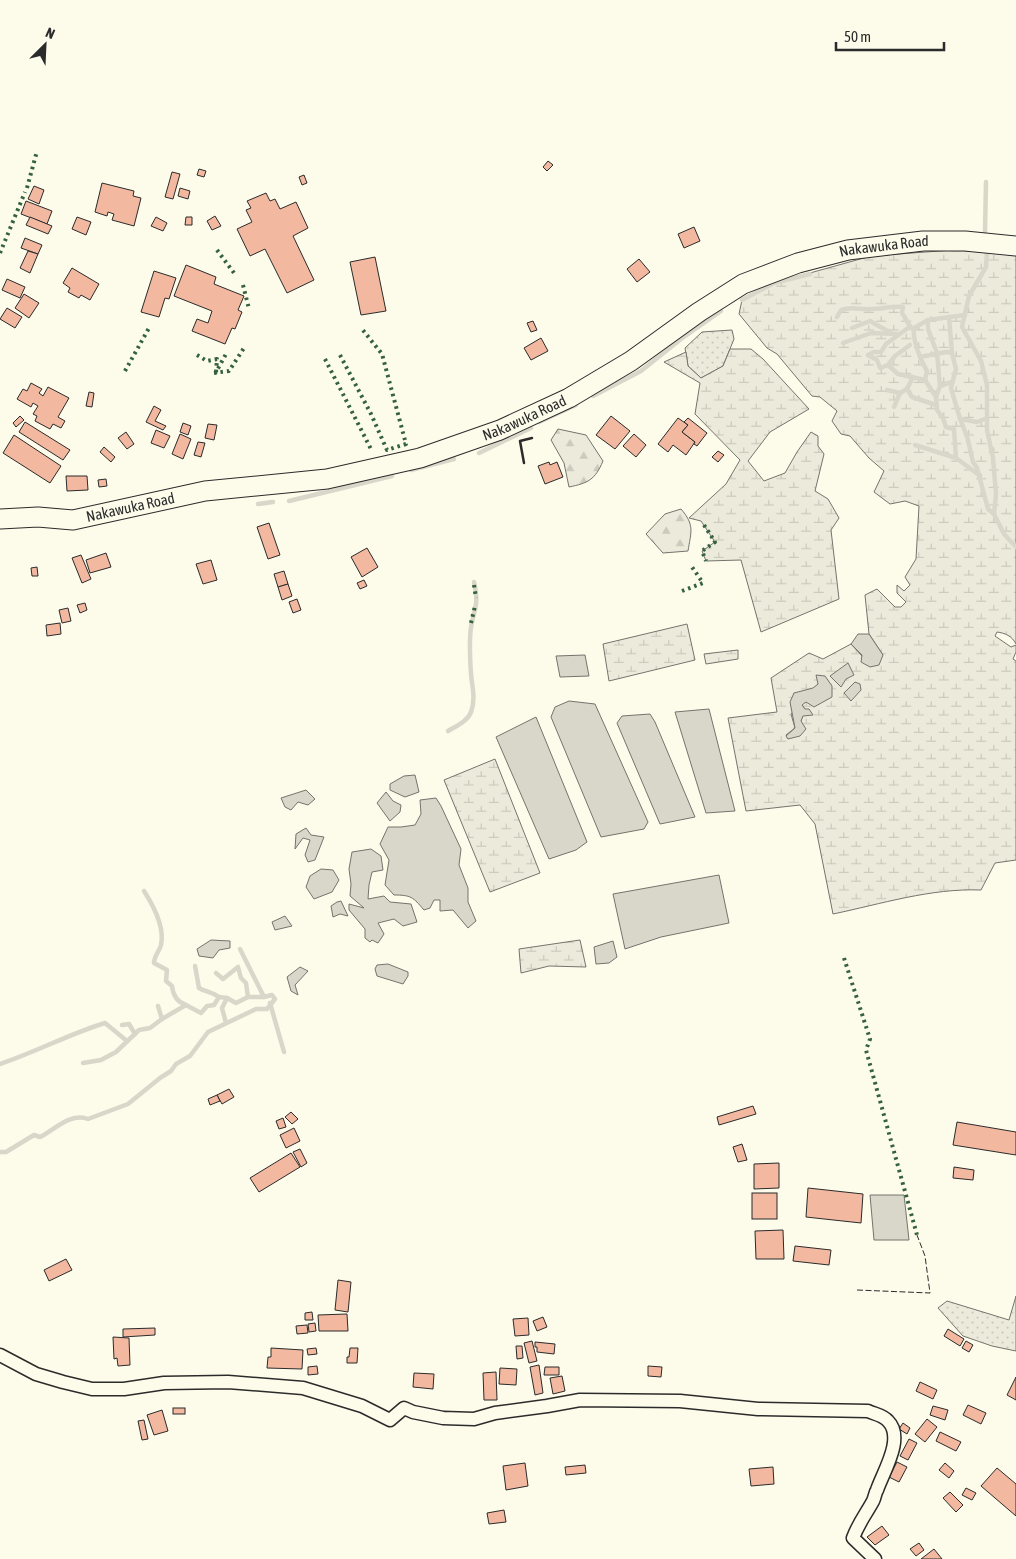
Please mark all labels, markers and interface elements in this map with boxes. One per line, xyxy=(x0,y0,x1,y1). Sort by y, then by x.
north arrow xyxy=(20,20,70,70)
scale bar xyxy=(836,20,944,52)
text: N xyxy=(43,24,57,42)
text: 50 m xyxy=(844,28,871,45)
street label: Nakawuka Road xyxy=(837,232,929,260)
street label: Nakawuka Road xyxy=(480,392,569,444)
street label: Nakawuka Road xyxy=(85,489,176,525)

